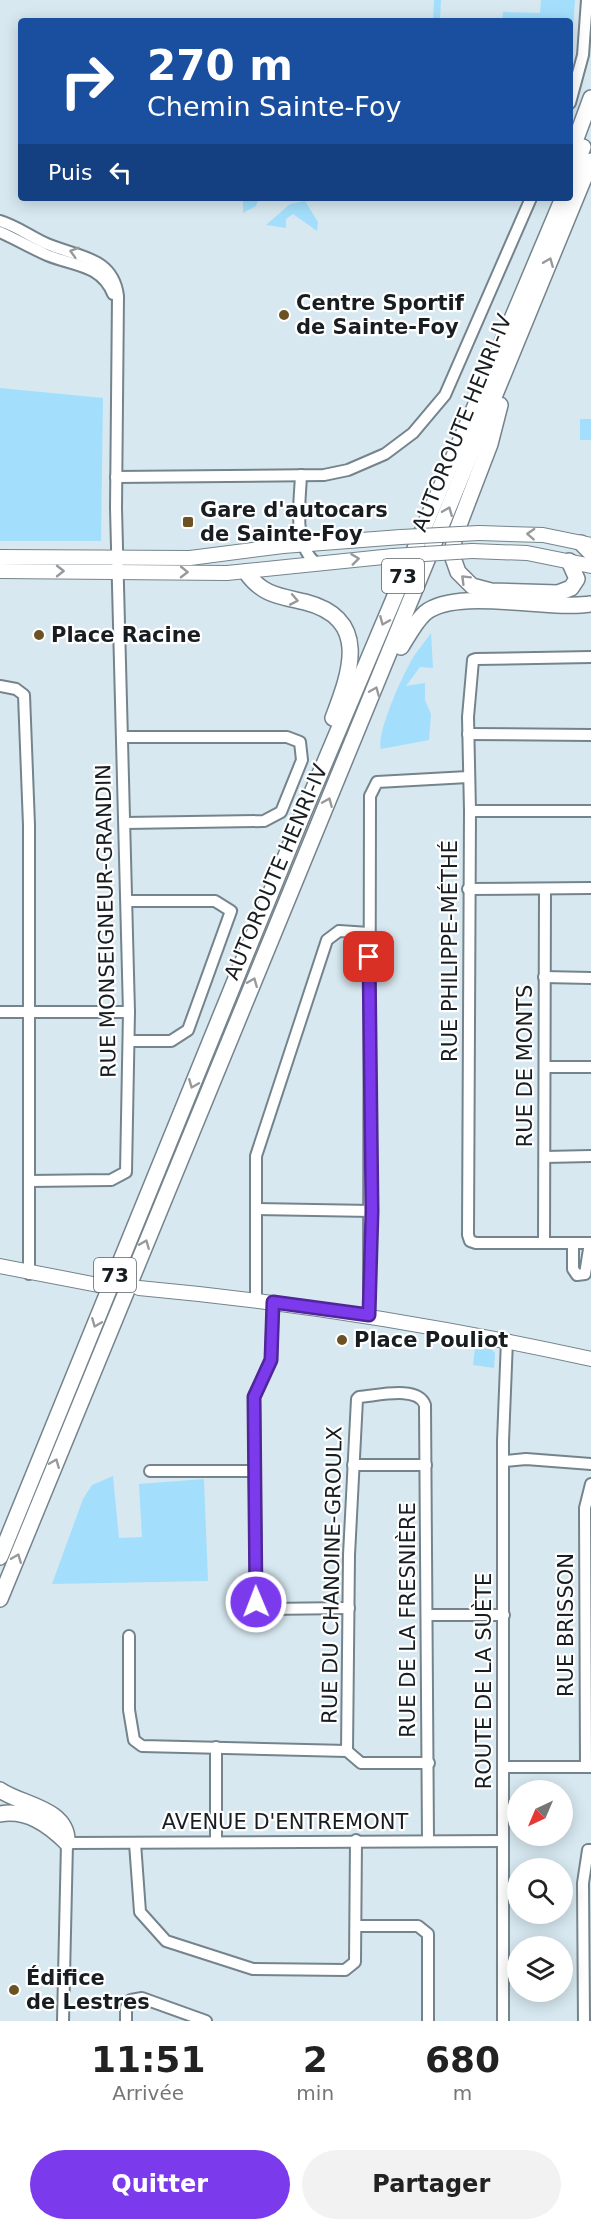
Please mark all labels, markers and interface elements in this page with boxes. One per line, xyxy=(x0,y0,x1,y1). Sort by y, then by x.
text: 270 m xyxy=(147,41,293,90)
icon: right xyxy=(48,42,126,120)
text: Chemin Sainte-Foy xyxy=(147,91,401,122)
icon: left xyxy=(104,156,137,189)
text: Puis xyxy=(48,160,92,185)
one-way arrow xyxy=(70,247,80,259)
one-way arrow xyxy=(542,257,554,268)
place label: Centre Sportif de Sainte-Foy xyxy=(296,291,465,339)
marker: Centre Sportif de Sainte-Foy xyxy=(277,308,291,322)
street label: AUTOROUTE HENRI-IV xyxy=(407,310,517,535)
place label: Gare d'autocars de Sainte-Foy xyxy=(200,498,388,546)
one-way arrow xyxy=(441,507,453,518)
marker: Gare d'autocars de Sainte-Foy xyxy=(181,515,195,529)
one-way arrow xyxy=(526,528,535,541)
one-way arrow xyxy=(350,553,360,566)
road number: 73 xyxy=(382,559,424,593)
one-way arrow xyxy=(55,565,64,577)
one-way arrow xyxy=(179,566,188,579)
one-way arrow xyxy=(462,575,472,586)
one-way arrow xyxy=(289,593,299,606)
one-way arrow xyxy=(379,615,391,626)
place label: Place Racine xyxy=(51,623,201,647)
marker: Place Racine xyxy=(32,628,46,642)
one-way arrow xyxy=(368,686,380,697)
street label: AUTOROUTE HENRI-IV xyxy=(220,760,333,983)
street label: RUE MONSEIGNEUR-GRANDIN xyxy=(91,764,121,1078)
one-way arrow xyxy=(321,797,333,808)
street label: RUE PHILIPPE-MÉTHÉ xyxy=(437,840,462,1062)
pin xyxy=(343,931,394,982)
icon: arrive xyxy=(352,940,385,973)
one-way arrow xyxy=(246,977,258,988)
street label: RUE DE MONTS xyxy=(513,985,537,1147)
one-way arrow xyxy=(188,1078,200,1089)
one-way arrow xyxy=(138,1239,150,1250)
road number: 73 xyxy=(94,1258,136,1292)
one-way arrow xyxy=(91,1317,103,1328)
place label: Place Pouliot xyxy=(354,1328,508,1352)
marker: Place Pouliot xyxy=(335,1333,349,1347)
street label: RUE DU CHANOINE-GROULX xyxy=(317,1426,347,1724)
one-way arrow xyxy=(48,1459,60,1470)
street label: RUE DE LA FRESNIÈRE xyxy=(395,1502,420,1738)
street label: RUE BRISSON xyxy=(554,1553,578,1697)
one-way arrow xyxy=(10,1554,22,1565)
position arrow xyxy=(224,1570,288,1634)
street label: ROUTE DE LA SUÈTE xyxy=(471,1573,496,1789)
north arrow xyxy=(507,1780,573,1846)
map controls xyxy=(507,1780,573,2002)
street label: AVENUE D'ENTREMONT xyxy=(162,1810,408,1834)
button: search xyxy=(507,1858,573,1924)
button: layers xyxy=(507,1936,573,2002)
place label: Édifice de Lestres xyxy=(26,1965,150,2014)
marker: Édifice de Lestres xyxy=(7,1983,21,1997)
text: 11:51 xyxy=(91,2039,205,2080)
text: 2 xyxy=(303,2039,328,2080)
text: 680 xyxy=(425,2039,500,2080)
text: Arrivée xyxy=(112,2081,184,2105)
text: min xyxy=(296,2081,334,2105)
text: m xyxy=(453,2081,472,2105)
button: Quitter xyxy=(30,2150,290,2219)
button: Partager xyxy=(302,2150,561,2219)

